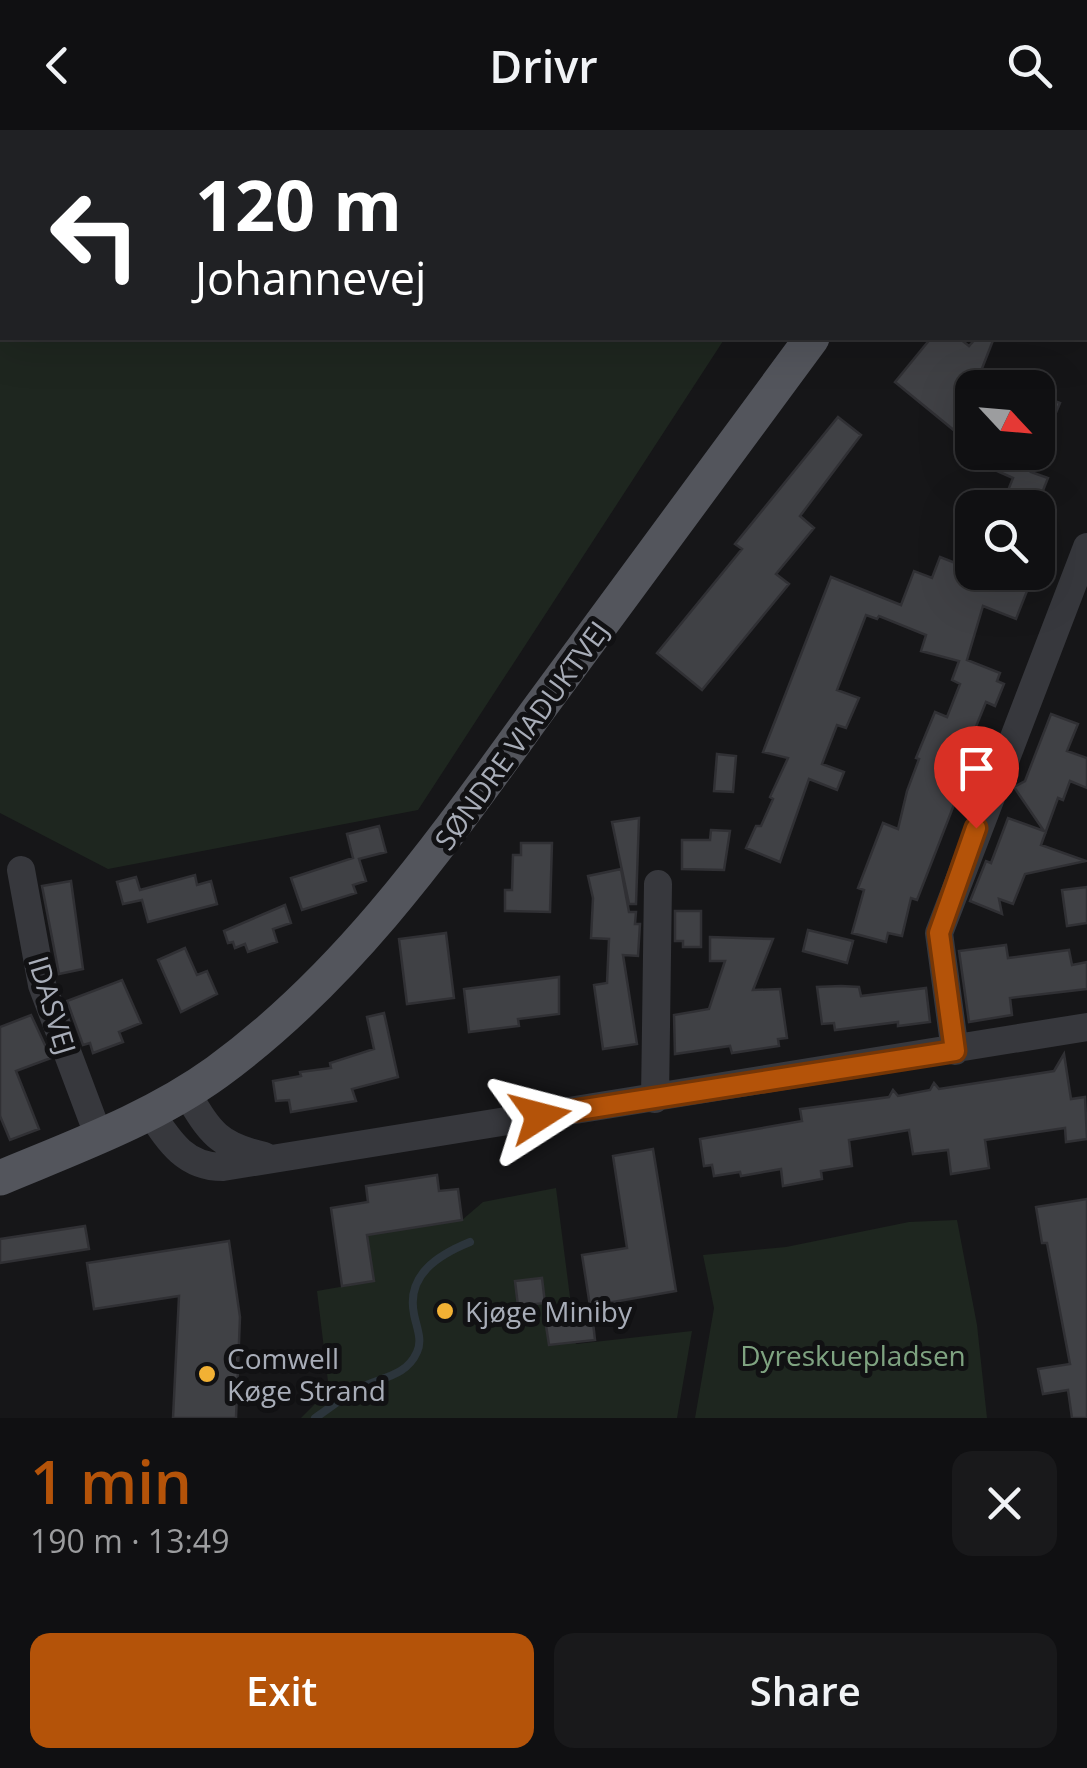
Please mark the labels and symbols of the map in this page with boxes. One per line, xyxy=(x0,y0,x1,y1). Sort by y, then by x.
north arrow xyxy=(955,370,1055,470)
street label: SØNDRE VIADUKTVEJ xyxy=(425,613,617,857)
pin xyxy=(934,726,1019,829)
street label: IDASVEJ xyxy=(20,951,86,1059)
position arrow xyxy=(488,1064,592,1168)
place label: Kjøge Miniby xyxy=(465,1292,633,1330)
marker: Kjøge Miniby xyxy=(434,1300,456,1322)
park label: Dyreskuepladsen xyxy=(740,1336,966,1374)
place label: Comwell Køge Strand xyxy=(227,1339,386,1409)
marker: Comwell Køge Strand xyxy=(196,1363,218,1385)

